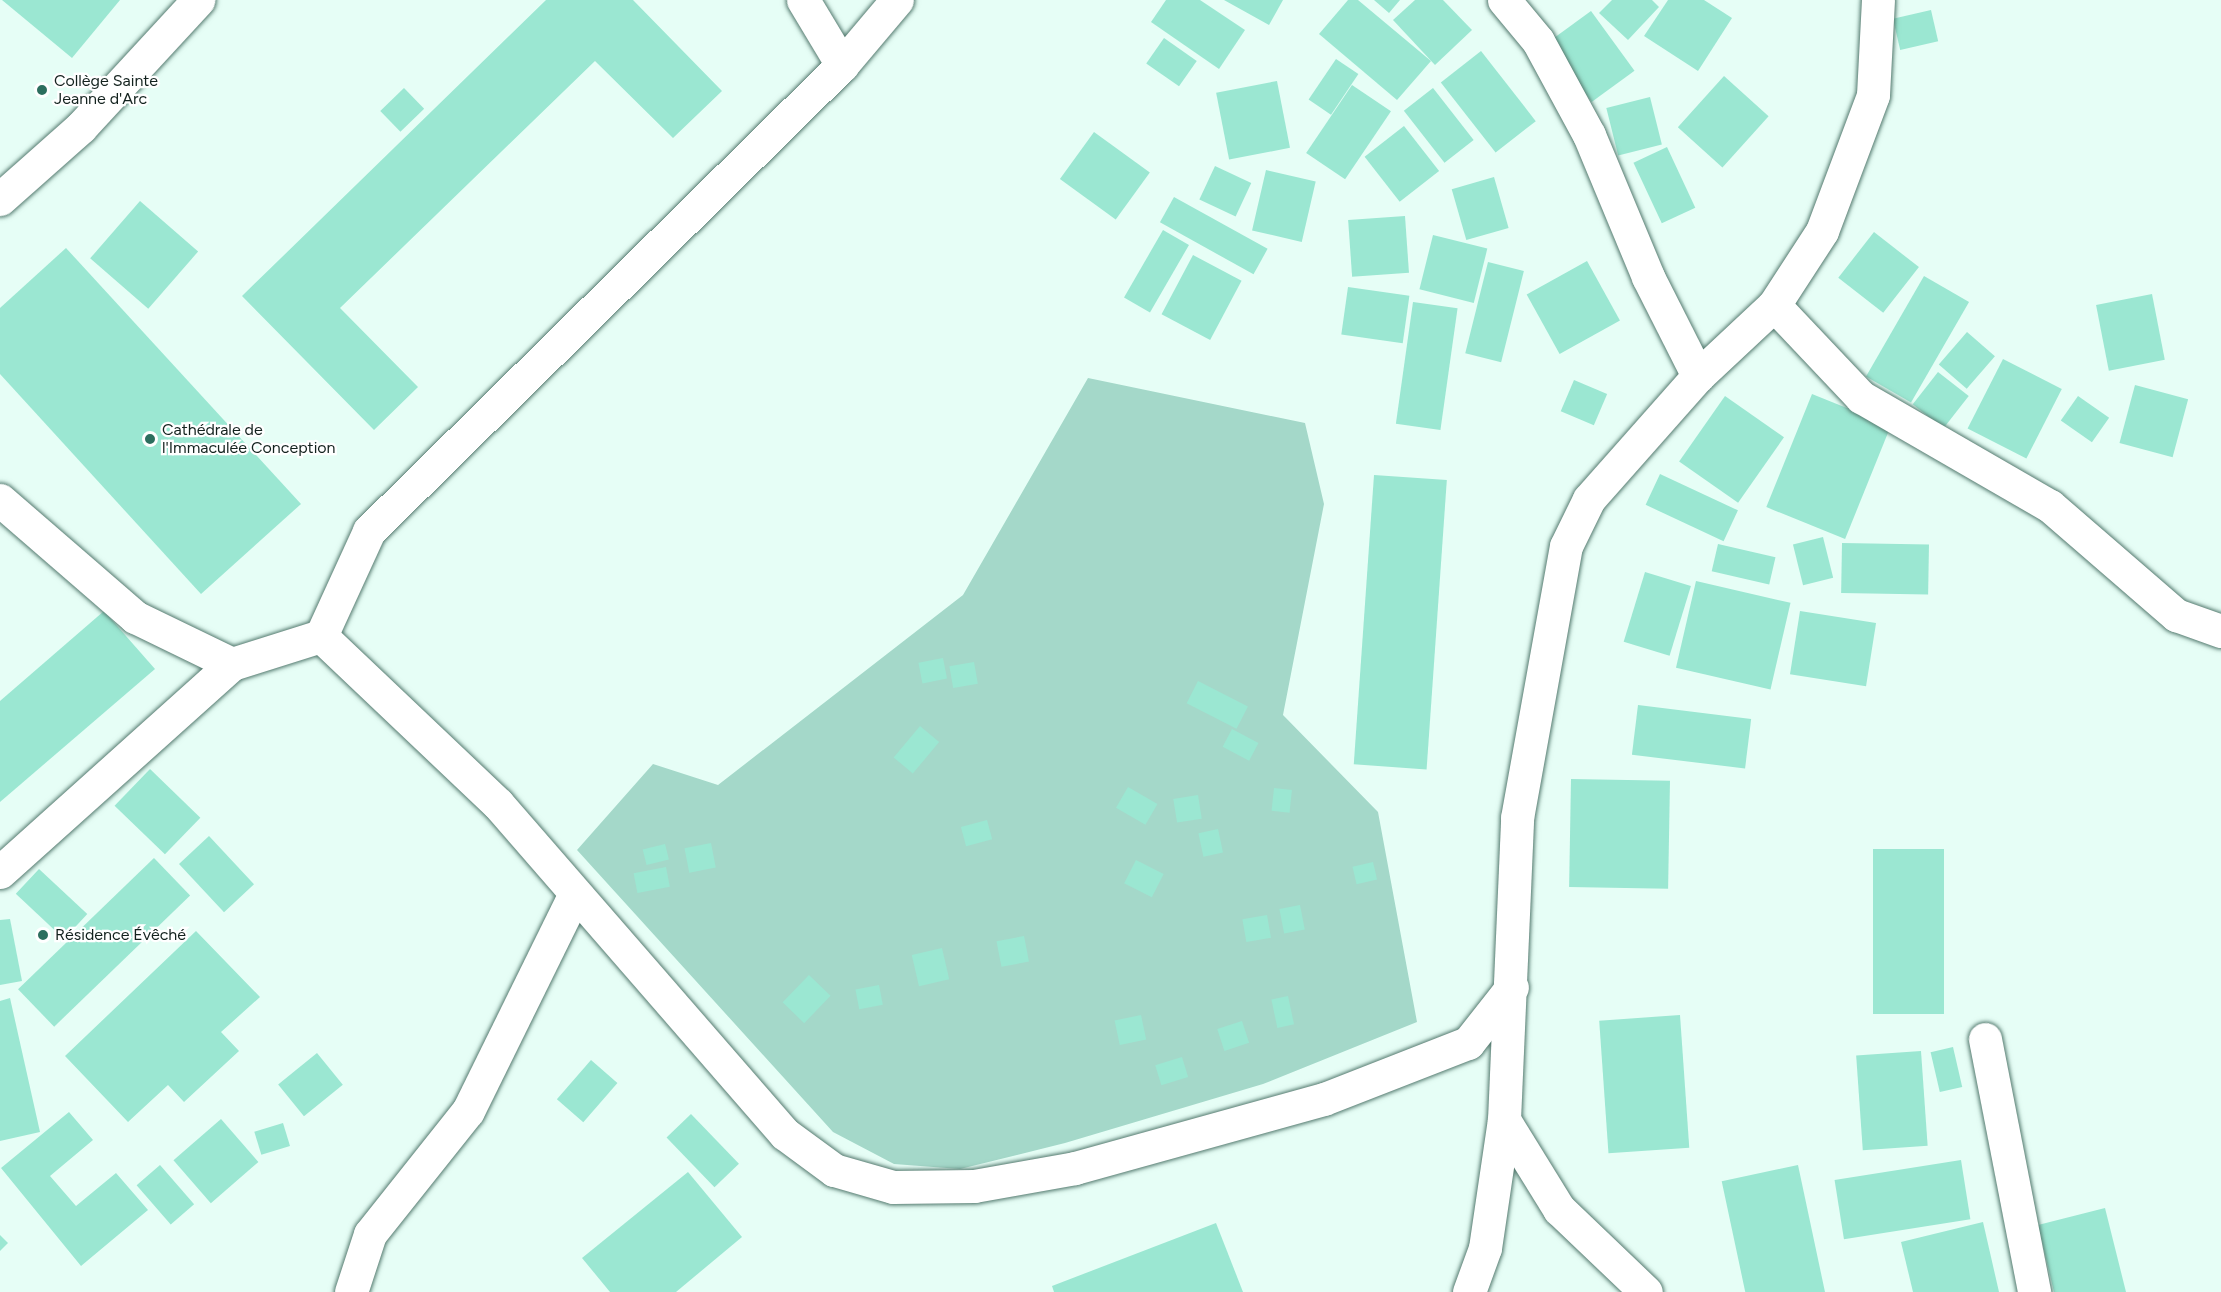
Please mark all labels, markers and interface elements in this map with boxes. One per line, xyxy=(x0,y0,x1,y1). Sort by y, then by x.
place label: Collège Sainte Jeanne d'Arc xyxy=(54,71,158,109)
marker: Collège Sainte Jeanne d'Arc xyxy=(35,83,49,97)
place label: Cathédrale de l'Immaculée Conception xyxy=(162,420,336,458)
marker: Cathédrale de l'Immaculée Conception xyxy=(143,432,157,446)
place label: Résidence Évêché xyxy=(55,925,186,945)
marker: Résidence Évêché xyxy=(36,928,50,942)

